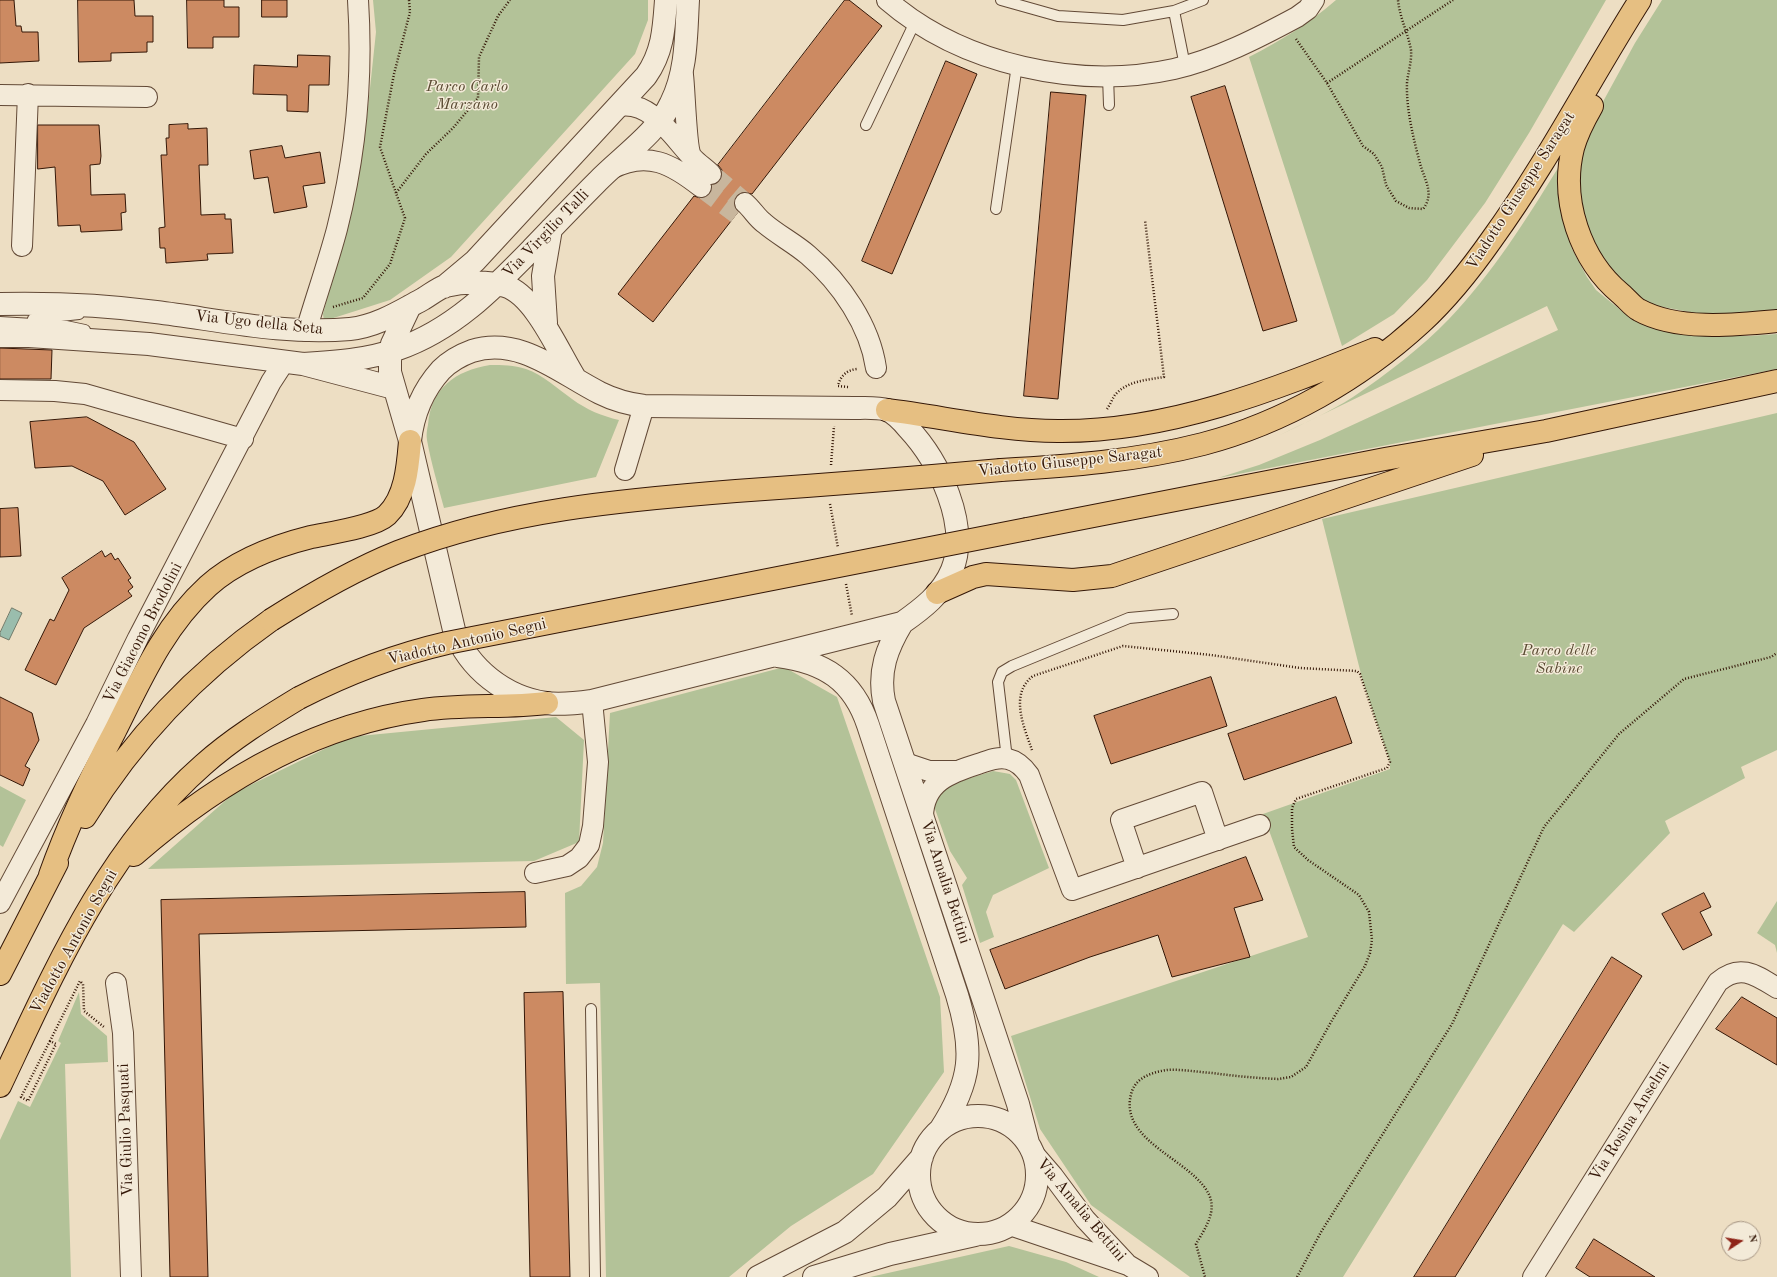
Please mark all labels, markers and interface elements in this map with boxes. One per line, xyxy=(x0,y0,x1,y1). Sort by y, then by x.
park label: Parco Carlo Marzano xyxy=(426,77,508,115)
street label: Viadotto Giuseppe Saragat xyxy=(1462,108,1580,274)
street label: Via Virgilio Talli xyxy=(499,185,593,283)
street label: Via Ugo della Seta xyxy=(194,307,324,339)
street label: Viadotto Giuseppe Saragat xyxy=(977,443,1163,481)
street label: Via Giacomo Brodolini xyxy=(99,559,187,707)
street label: Viadotto Antonio Segni xyxy=(386,614,548,670)
park label: Parco delle Sabine xyxy=(1522,641,1596,679)
street label: Via Amalia Bettini xyxy=(916,818,974,946)
street label: Viadotto Antonio Segni xyxy=(26,866,122,1018)
street label: Via Rosina Anselmi xyxy=(1586,1059,1674,1185)
street label: Via Giulio Pasquati xyxy=(114,1063,138,1197)
street label: Via Amalia Bettini xyxy=(1032,1154,1130,1266)
north arrow xyxy=(1721,1221,1761,1261)
text: N xyxy=(1746,1233,1759,1244)

